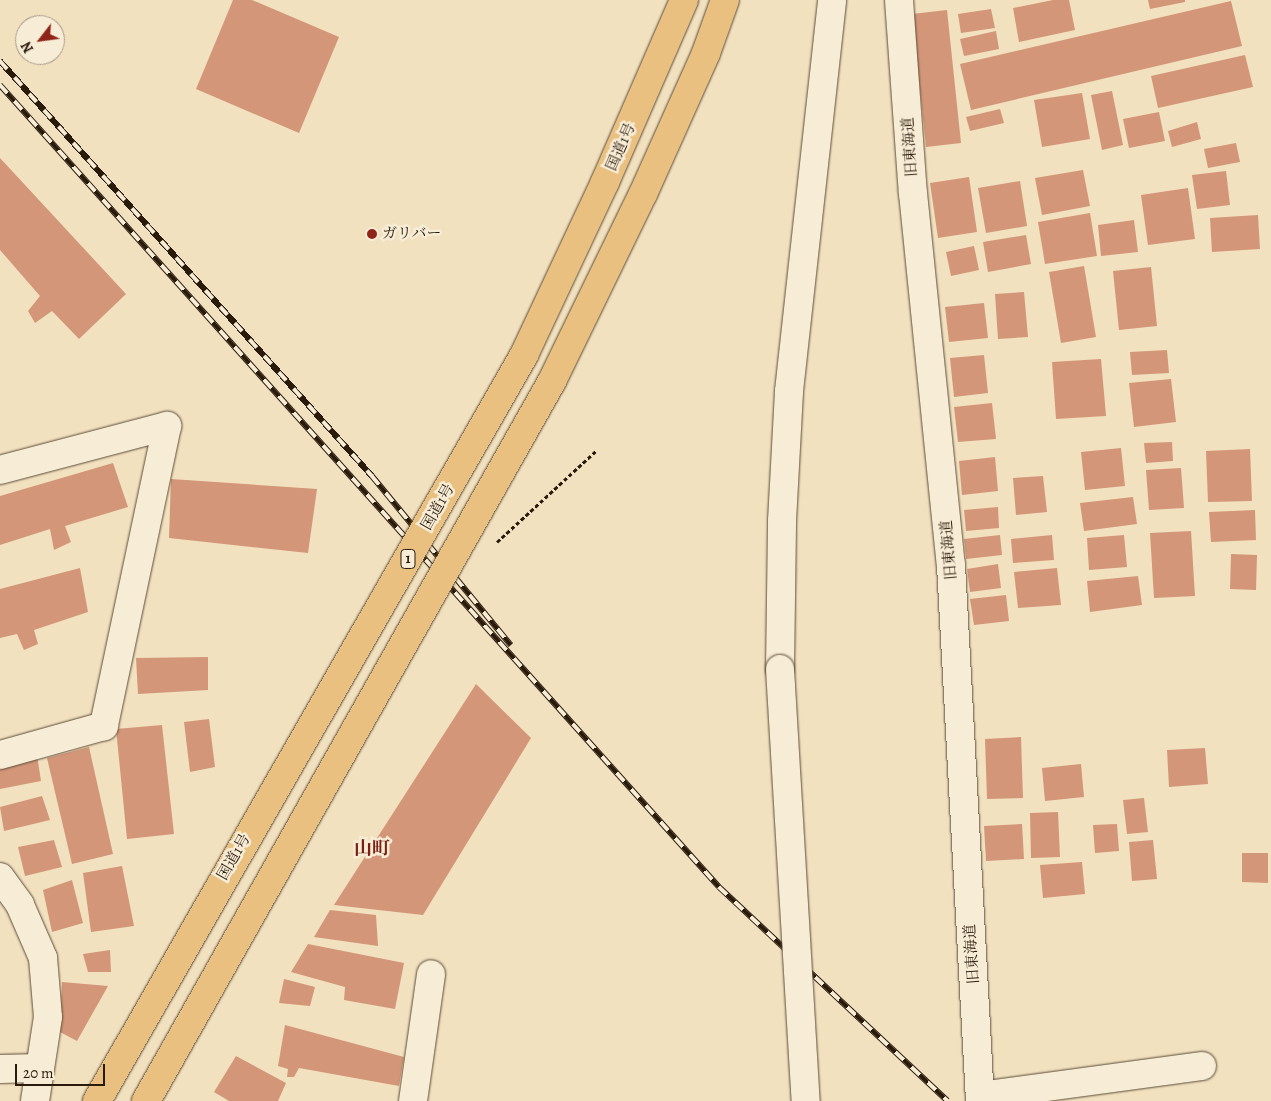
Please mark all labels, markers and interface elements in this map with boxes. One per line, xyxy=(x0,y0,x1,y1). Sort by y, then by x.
north arrow xyxy=(15,15,65,65)
text: N xyxy=(17,38,38,56)
street label: 旧東海道 xyxy=(899,116,921,178)
street label: 国道1号 xyxy=(603,120,639,174)
place label: ガリバー xyxy=(382,225,442,243)
marker: ガリバー xyxy=(366,228,378,240)
street label: 国道1号 xyxy=(418,481,458,533)
street label: 旧東海道 xyxy=(937,519,961,581)
road number: 1 xyxy=(399,548,417,570)
street label: 国道1号 xyxy=(214,831,254,883)
district label: 山町 xyxy=(354,837,390,859)
street label: 旧東海道 xyxy=(961,923,983,985)
scale bar xyxy=(18,1054,108,1086)
text: 20 m xyxy=(23,1063,54,1083)

